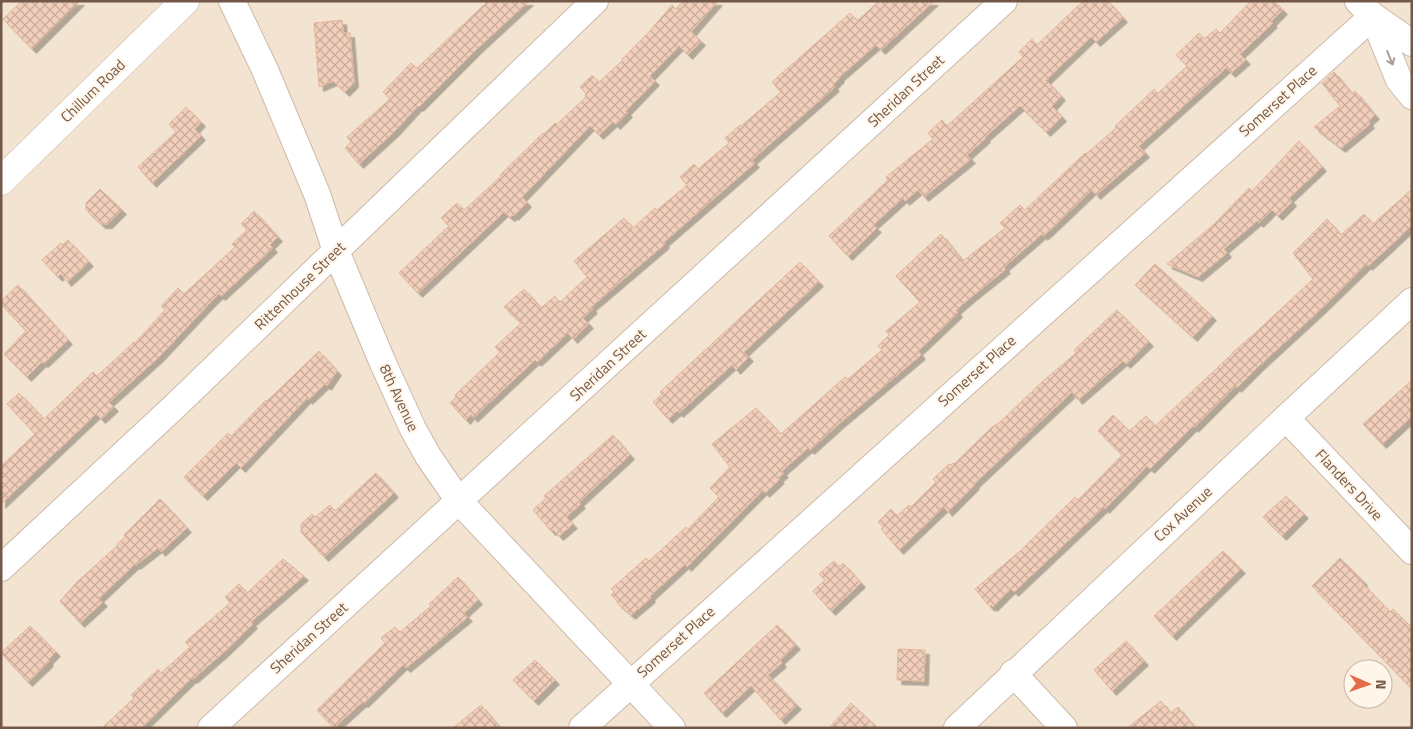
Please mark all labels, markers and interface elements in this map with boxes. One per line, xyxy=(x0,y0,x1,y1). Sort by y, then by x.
street label: Sheridan Street xyxy=(862,48,950,132)
one-way arrow xyxy=(1386,50,1395,65)
street label: Chillum Road xyxy=(55,54,130,128)
street label: Somerset Place xyxy=(1233,59,1322,142)
street label: Rittenhouse Street xyxy=(249,235,351,335)
street label: Sheridan Street xyxy=(564,322,652,406)
street label: Somerset Place xyxy=(932,329,1021,412)
street label: 8th Avenue xyxy=(374,360,425,435)
street label: Flanders Drive xyxy=(1310,444,1389,526)
street label: Cox Avenue xyxy=(1148,480,1217,547)
street label: Sheridan Street xyxy=(265,596,353,679)
street label: Somerset Place xyxy=(631,600,720,683)
north arrow xyxy=(1343,659,1393,709)
text: N xyxy=(1371,679,1392,690)

